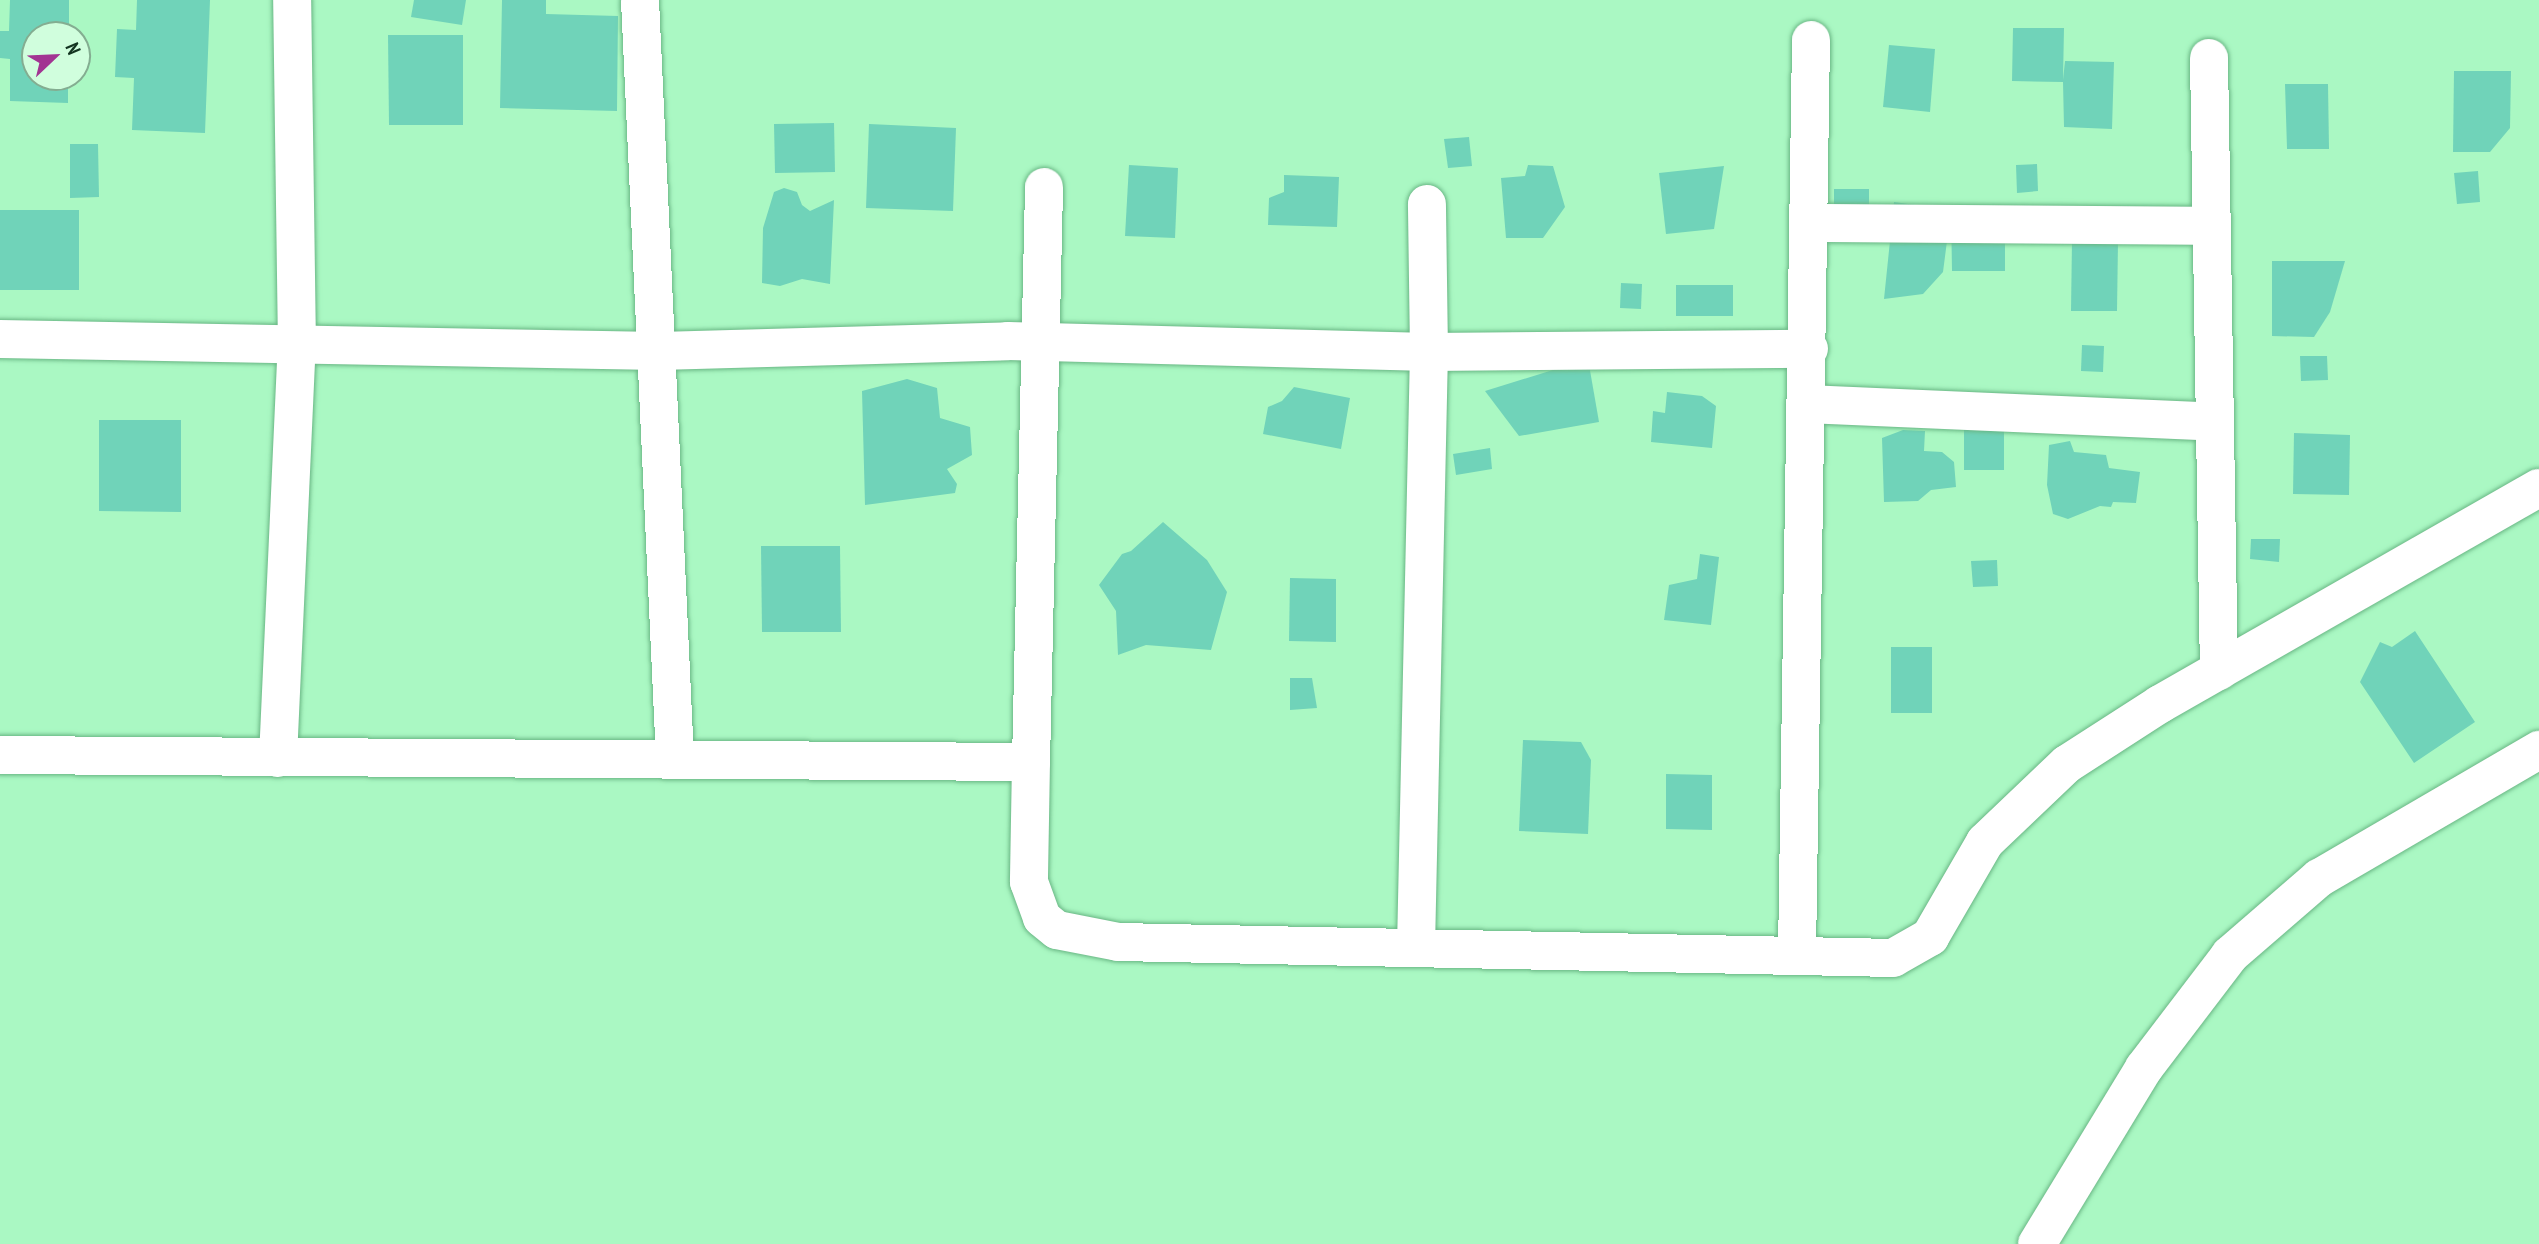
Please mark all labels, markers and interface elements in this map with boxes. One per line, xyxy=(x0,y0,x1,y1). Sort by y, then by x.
north arrow xyxy=(21,21,91,91)
text: N xyxy=(60,39,87,58)

